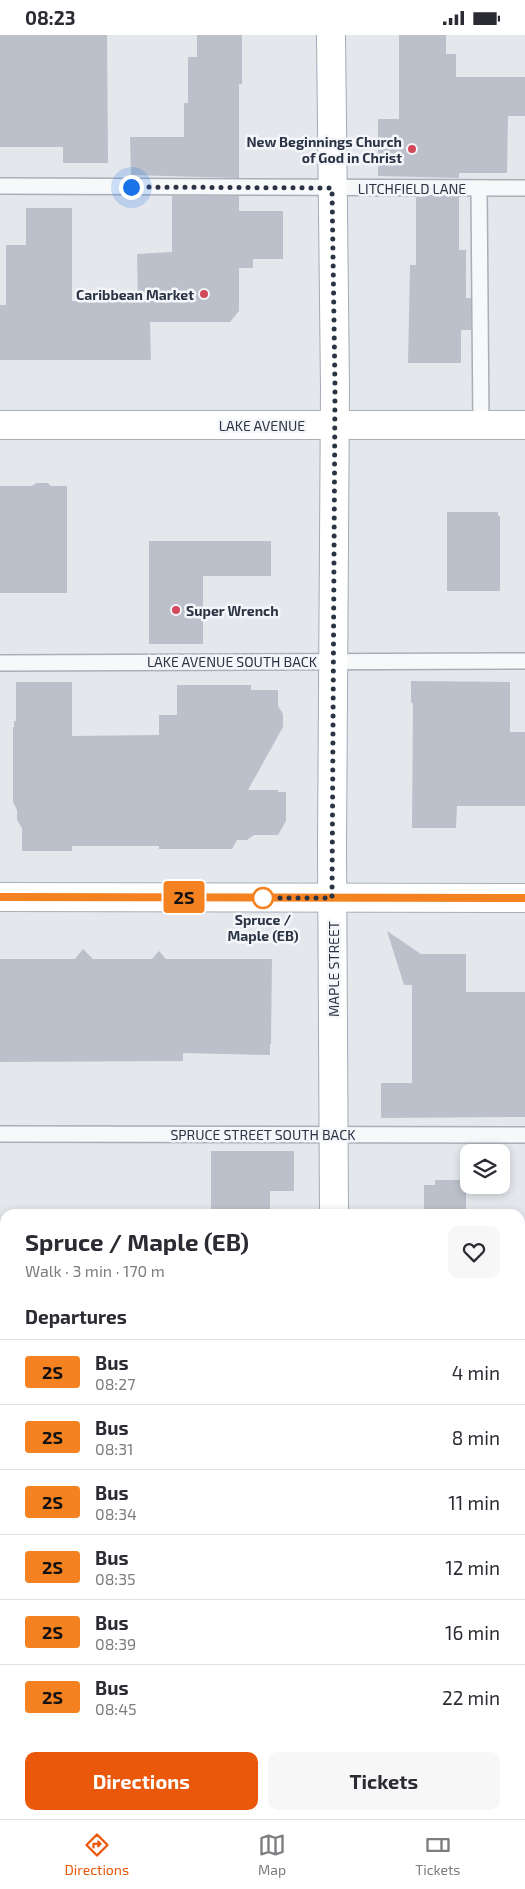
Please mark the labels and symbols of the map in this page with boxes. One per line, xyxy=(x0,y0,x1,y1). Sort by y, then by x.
place label: New Beginnings Church of God in Christ xyxy=(246,133,402,166)
marker: New Beginnings Church of God in Christ xyxy=(406,143,418,155)
your location xyxy=(119,175,144,200)
street label: LITCHFIELD LANE xyxy=(358,180,466,197)
place label: Caribbean Market xyxy=(76,286,194,303)
marker: Caribbean Market xyxy=(198,288,210,300)
street label: LAKE AVENUE xyxy=(219,417,305,434)
place label: Super Wrench xyxy=(186,602,279,619)
marker: Super Wrench xyxy=(170,604,182,616)
street label: LAKE AVENUE SOUTH BACK xyxy=(147,653,318,670)
line badge: 2S xyxy=(162,881,206,913)
marker: Spruce / Maple (EB) xyxy=(252,887,274,909)
place label: Spruce / Maple (EB) xyxy=(227,911,299,944)
street label: MAPLE STREET xyxy=(325,921,342,1017)
street label: SPRUCE STREET SOUTH BACK xyxy=(170,1126,356,1143)

